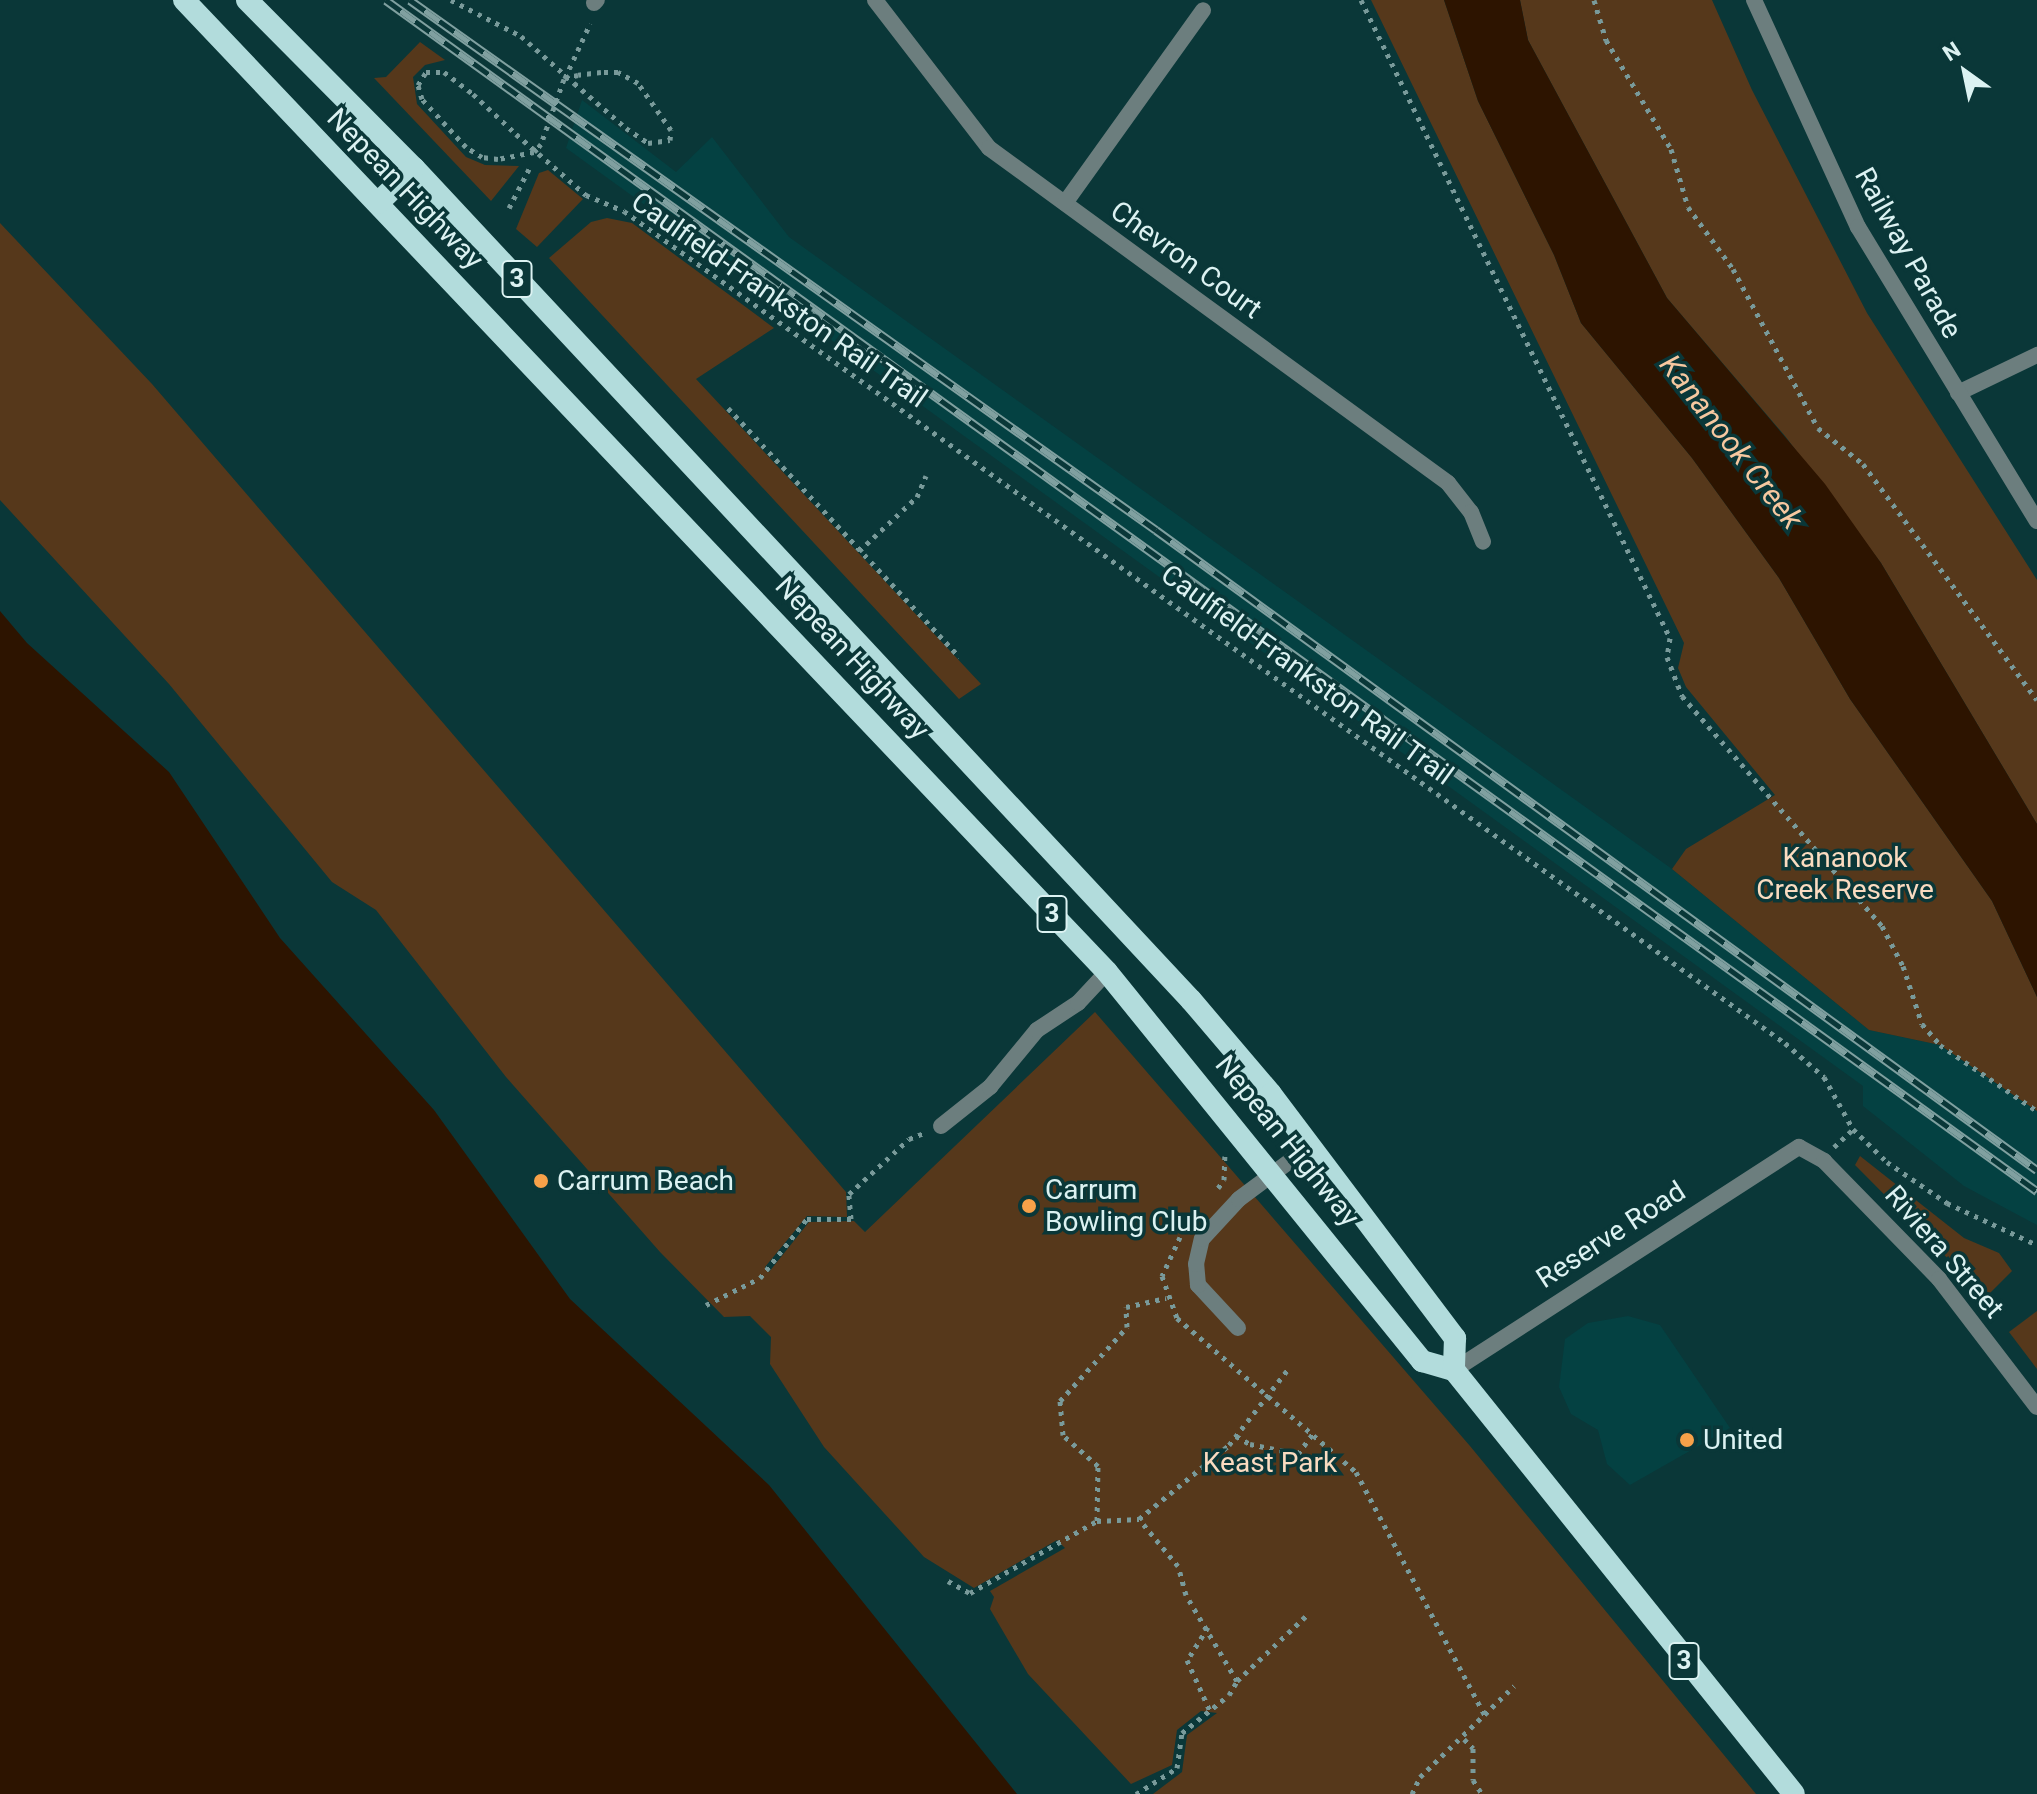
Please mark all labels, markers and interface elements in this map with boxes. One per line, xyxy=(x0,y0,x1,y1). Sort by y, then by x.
north arrow xyxy=(1925,32,2005,112)
text: N xyxy=(1938,37,1965,66)
street label: Nepean Highway xyxy=(320,102,490,276)
street label: Railway Parade xyxy=(1847,162,1969,344)
street label: Caulfield-Frankston Rail Trail xyxy=(625,185,933,415)
street label: Chevron Court xyxy=(1104,194,1268,326)
road number: 3 xyxy=(501,257,533,301)
water label: Kananook Creek xyxy=(1652,348,1810,536)
street label: Caulfield-Frankston Rail Trail xyxy=(1154,557,1460,793)
street label: Nepean Highway xyxy=(768,570,936,746)
park label: Kananook Creek Reserve xyxy=(1756,841,1934,907)
road number: 3 xyxy=(1036,892,1068,936)
street label: Nepean Highway xyxy=(1208,1049,1366,1233)
place label: Carrum Beach xyxy=(557,1164,734,1198)
marker: Carrum Beach xyxy=(532,1172,550,1190)
place label: Carrum Bowling Club xyxy=(1045,1173,1207,1239)
street label: Reserve Road xyxy=(1530,1174,1692,1296)
street label: Riviera Street xyxy=(1877,1179,2011,1325)
marker: Carrum Bowling Club xyxy=(1020,1197,1038,1215)
place label: United xyxy=(1703,1423,1783,1457)
marker: United xyxy=(1678,1431,1696,1449)
park label: Keast Park xyxy=(1203,1446,1337,1480)
road number: 3 xyxy=(1668,1639,1700,1683)

